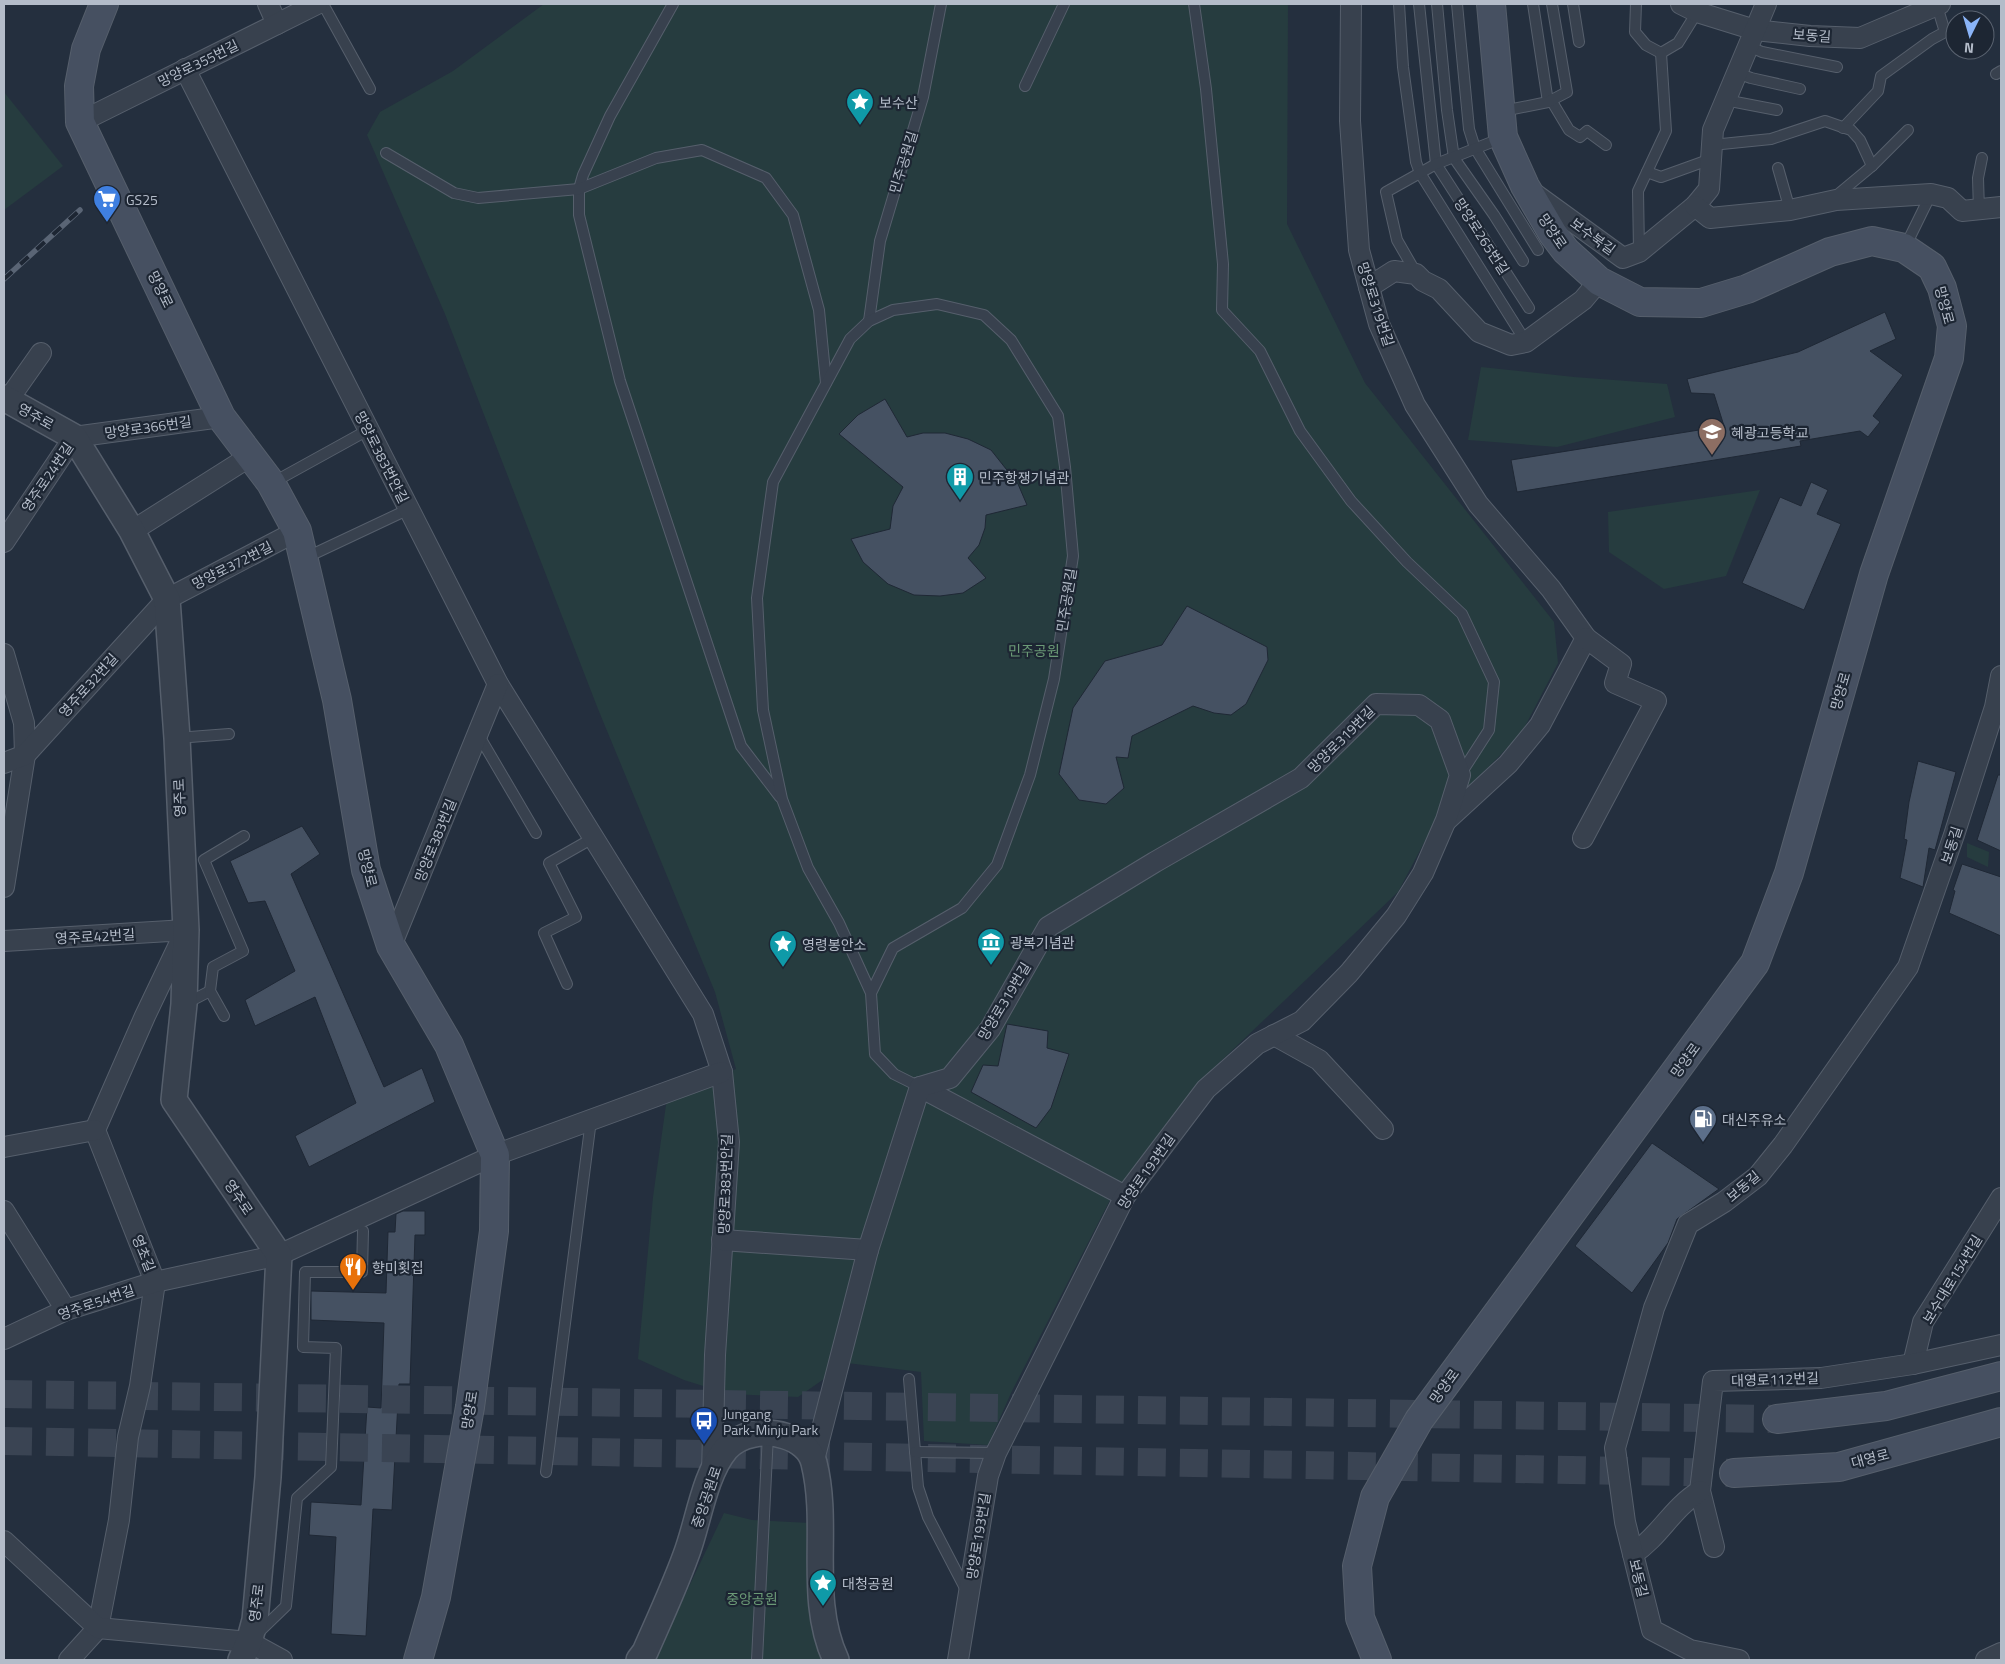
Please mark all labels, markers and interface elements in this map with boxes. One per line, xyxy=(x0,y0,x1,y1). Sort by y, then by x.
north arrow xyxy=(1945,10,1995,60)
street label: 보동길 xyxy=(1792,23,1832,47)
street label: 망양로355번길 xyxy=(154,34,242,92)
text: N xyxy=(1963,38,1975,59)
place icon: 보수산 xyxy=(845,87,875,126)
place label: 보수산 xyxy=(879,92,918,113)
street label: 민주공원길 xyxy=(884,128,922,196)
supermarket icon: GS25 xyxy=(92,184,122,223)
place label: GS25 xyxy=(126,189,158,210)
street label: 망양로265번길 xyxy=(1449,193,1515,279)
street label: 망양로 xyxy=(1533,209,1573,253)
street label: 보수북길 xyxy=(1566,212,1620,260)
street label: 망양로319번길 xyxy=(1352,259,1400,349)
street label: 망양로 xyxy=(143,267,179,311)
street label: 망양로 xyxy=(1930,284,1960,326)
street label: 영주로 xyxy=(14,397,58,435)
street label: 망양로383번안길 xyxy=(350,407,414,507)
street label: 망양로366번길 xyxy=(103,410,193,444)
school or university icon: 혜광고등학교 xyxy=(1697,417,1727,456)
place label: 혜광고등학교 xyxy=(1731,422,1808,443)
street label: 영주로24번길 xyxy=(16,438,78,516)
building icon: 민주항쟁기념관 xyxy=(945,462,975,501)
place label: 민주항쟁기념관 xyxy=(979,467,1069,488)
street label: 망양로372번길 xyxy=(188,536,276,594)
street label: 민주공원길 xyxy=(1051,567,1081,633)
park label: 민주공원 xyxy=(1008,640,1060,661)
street label: 영주로32번길 xyxy=(53,648,123,722)
street label: 망양로 xyxy=(1825,669,1855,712)
street label: 망양로319번길 xyxy=(1302,700,1380,778)
street label: 영주로 xyxy=(168,778,190,818)
street label: 망양로383번길 xyxy=(409,795,461,885)
street label: 보동길 xyxy=(1935,823,1967,867)
street label: 망양로 xyxy=(353,847,383,889)
street label: 영주로42번길 xyxy=(54,923,136,949)
museum icon: 광복기념관 xyxy=(976,927,1006,966)
place icon: 영령봉안소 xyxy=(768,929,798,968)
place label: 광복기념관 xyxy=(1010,932,1075,953)
place label: 영령봉안소 xyxy=(802,934,867,955)
street label: 망양로319번길 xyxy=(972,958,1036,1044)
street label: 망양로 xyxy=(1665,1038,1705,1082)
fuel station icon: 대신주유소 xyxy=(1688,1104,1718,1143)
place label: 대신주유소 xyxy=(1722,1109,1787,1130)
street label: 망양로193번길 xyxy=(1112,1129,1180,1213)
street label: 망양로383번안길 xyxy=(713,1133,737,1235)
street label: 보동길 xyxy=(1721,1166,1765,1206)
street label: 영주로 xyxy=(219,1175,259,1219)
street label: 보수대로154번길 xyxy=(1917,1230,1987,1328)
street label: 영초길 xyxy=(127,1231,161,1275)
restaurant icon: 향미횟집 xyxy=(338,1252,368,1291)
place label: 향미횟집 xyxy=(372,1257,424,1278)
street label: 영주로54번길 xyxy=(55,1279,137,1325)
street label: 망양로 xyxy=(1424,1364,1464,1408)
street label: 대영로112번길 xyxy=(1731,1367,1819,1391)
street label: 망양로 xyxy=(456,1389,482,1431)
place label: Jungang Park-Minju Park xyxy=(723,1403,818,1440)
bus stop icon: Jungang Park-Minju Park xyxy=(689,1406,719,1445)
street label: 대영로 xyxy=(1849,1443,1891,1473)
street label: 중앙공원로 xyxy=(686,1463,726,1531)
street label: 망양로193번길 xyxy=(961,1491,995,1581)
street label: 보동길 xyxy=(1624,1557,1654,1599)
place icon: 대청공원 xyxy=(808,1568,838,1607)
place label: 대청공원 xyxy=(842,1573,894,1594)
street label: 영주로 xyxy=(243,1582,269,1623)
park label: 중앙공원 xyxy=(726,1588,778,1609)

